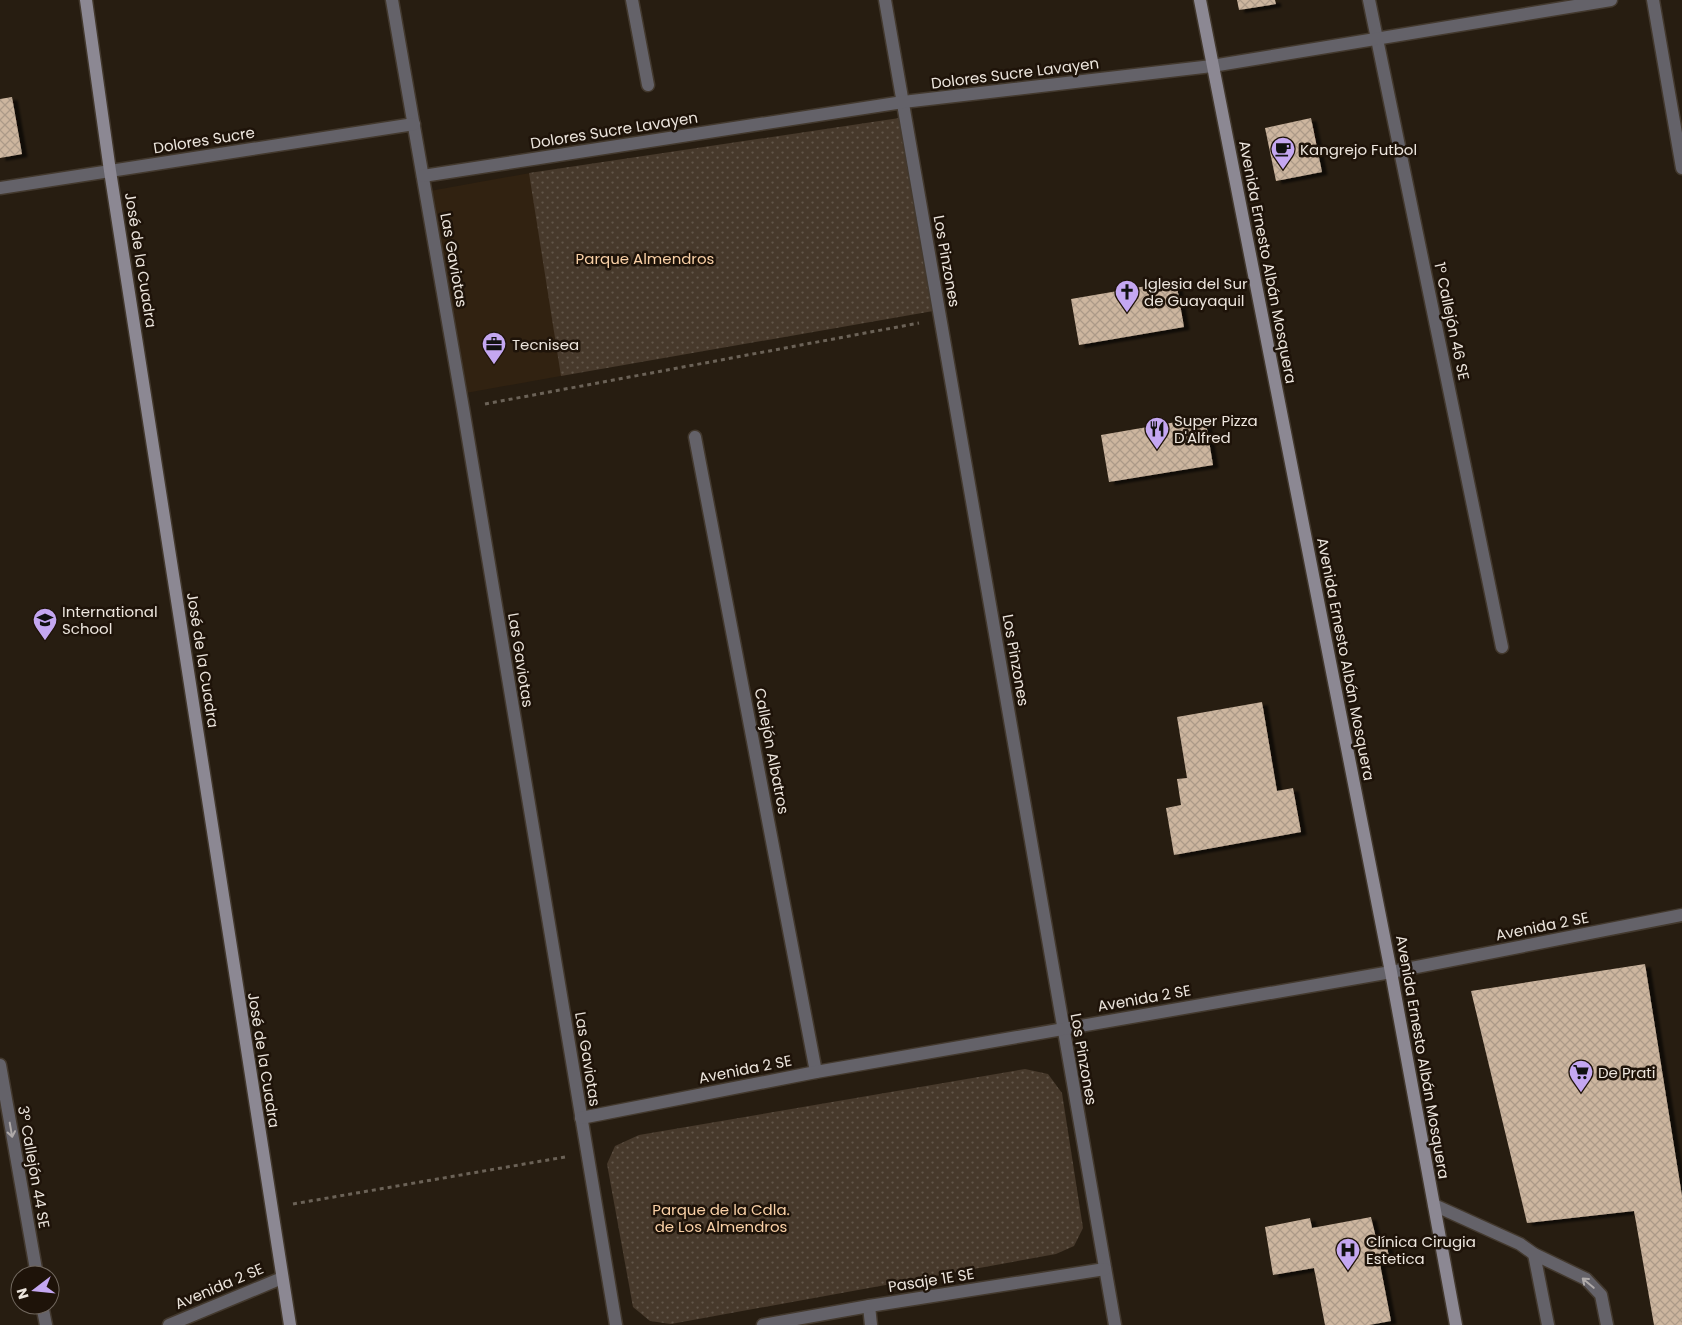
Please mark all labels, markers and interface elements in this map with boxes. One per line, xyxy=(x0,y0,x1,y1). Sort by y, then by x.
street label: Dolores Sucre Lavayen xyxy=(930,52,1100,94)
street label: Dolores Sucre Lavayen xyxy=(529,106,699,154)
street label: Dolores Sucre xyxy=(152,122,256,158)
cafe icon: Kangrejo Futbol xyxy=(1270,136,1296,170)
street label: Avenida Ernesto Albán Mosquera xyxy=(1234,139,1302,385)
place label: Kangrejo Futbol xyxy=(1300,139,1417,160)
street label: José de la Cuadra xyxy=(120,191,162,329)
street label: Las Gaviotas xyxy=(435,211,473,309)
street label: Los Pinzones xyxy=(929,213,965,309)
park label: Parque Almendros xyxy=(576,248,715,269)
street label: 1º Callejón 46 SE xyxy=(1429,260,1475,382)
place label: Iglesia del Sur de Guayaquil xyxy=(1144,273,1248,311)
church icon: Iglesia del Sur de Guayaquil xyxy=(1114,279,1140,313)
office icon: Tecnisea xyxy=(481,331,507,365)
place label: Tecnisea xyxy=(512,334,579,355)
place label: Super Pizza D'Alfred xyxy=(1174,410,1258,448)
restaurant icon: Super Pizza D'Alfred xyxy=(1144,416,1170,450)
street label: Avenida Ernesto Albán Mosquera xyxy=(1312,536,1380,782)
street label: José de la Cuadra xyxy=(182,591,224,729)
place label: International School xyxy=(62,601,158,639)
school or university icon: International School xyxy=(32,607,58,641)
street label: Las Gaviotas xyxy=(503,611,539,709)
street label: Los Pinzones xyxy=(998,612,1034,708)
street label: Callejón Albatros xyxy=(749,686,795,816)
street label: Avenida 2 SE xyxy=(1494,907,1590,945)
street label: Avenida Ernesto Albán Mosquera xyxy=(1391,933,1455,1181)
street label: Avenida 2 SE xyxy=(1096,979,1192,1017)
street label: José de la Cuadra xyxy=(243,991,285,1129)
street label: Las Gaviotas xyxy=(570,1010,606,1108)
street label: Los Pinzones xyxy=(1066,1011,1102,1107)
street label: Avenida 2 SE xyxy=(697,1050,793,1088)
supermarket icon: De Prati xyxy=(1568,1059,1594,1093)
place label: De Prati xyxy=(1598,1062,1655,1083)
street label: 3º Callejón 44 SE xyxy=(13,1104,55,1230)
one-way arrow xyxy=(7,1122,17,1138)
park label: Parque de la Cdla. de Los Almendros xyxy=(652,1199,790,1237)
place label: Clínica Cirugia Estetica xyxy=(1366,1231,1476,1269)
hospital icon: Clínica Cirugia Estetica xyxy=(1335,1237,1361,1271)
street label: Avenida 2 SE xyxy=(171,1258,267,1314)
street label: Pasaje 1E SE xyxy=(886,1263,976,1297)
north arrow xyxy=(10,1265,60,1315)
one-way arrow xyxy=(1582,1277,1595,1288)
text: N xyxy=(11,1286,34,1301)

